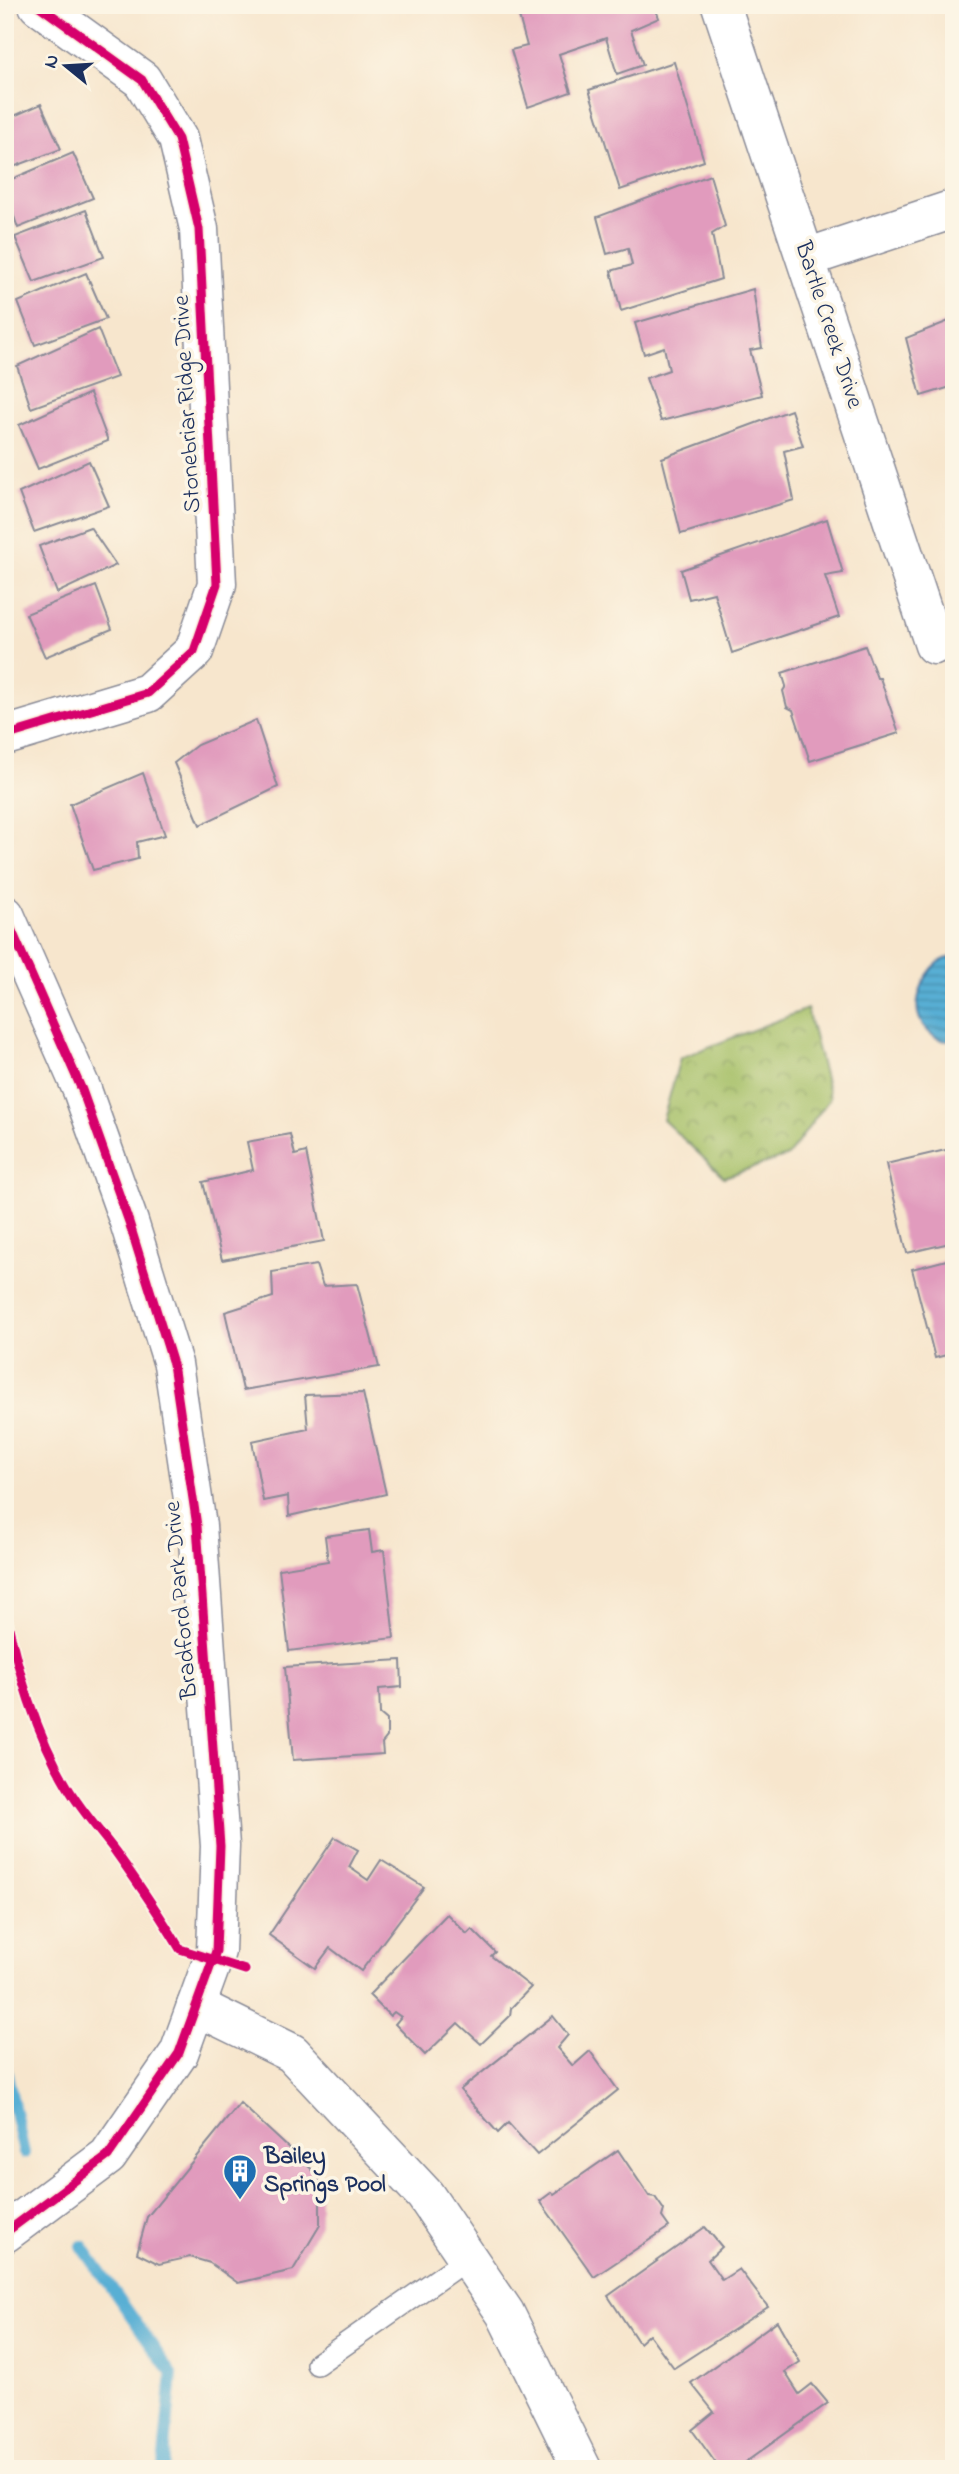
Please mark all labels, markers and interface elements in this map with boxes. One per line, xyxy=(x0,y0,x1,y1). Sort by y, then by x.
north arrow xyxy=(32,32,102,102)
text: N xyxy=(37,51,67,72)
street label: Bartle Creek Drive xyxy=(784,236,872,413)
street label: Stonebriar Ridge Drive xyxy=(165,294,211,514)
street label: Bradford Park Drive xyxy=(156,1499,208,1701)
place label: Bailey Springs Pool xyxy=(263,2140,386,2204)
building icon: Bailey Springs Pool xyxy=(221,2152,259,2201)

